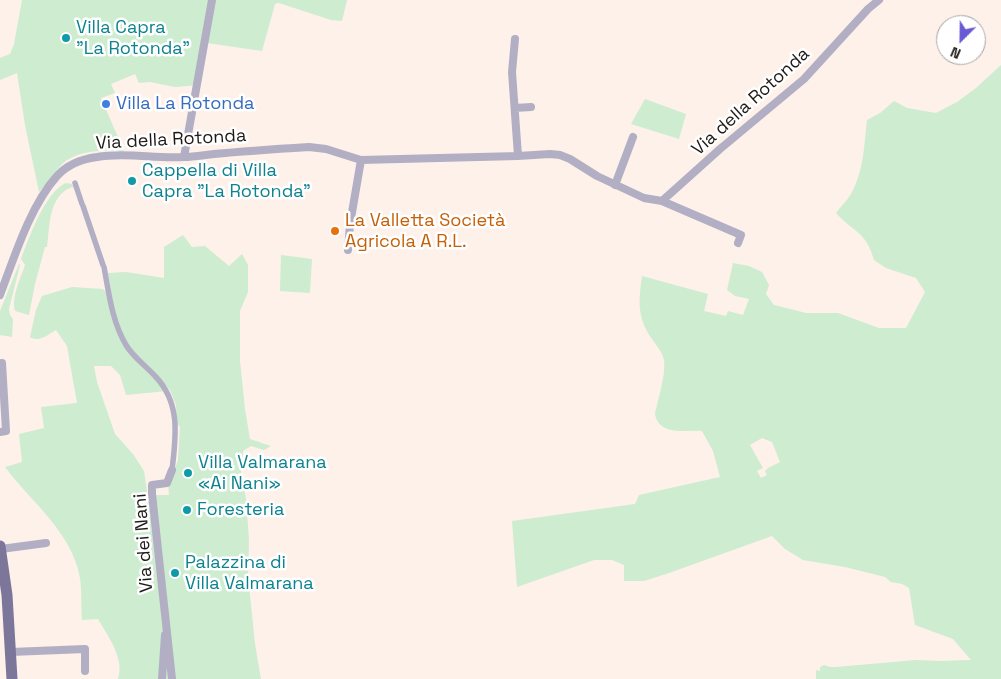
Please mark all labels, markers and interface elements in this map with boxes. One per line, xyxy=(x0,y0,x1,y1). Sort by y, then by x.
north arrow xyxy=(936,15,986,65)
place label: Villa Capra "La Rotonda" xyxy=(76,17,190,59)
marker: Villa Capra "La Rotonda" xyxy=(60,32,72,44)
text: N xyxy=(948,43,963,63)
street label: Via della Rotonda xyxy=(688,44,814,160)
place label: Villa La Rotonda xyxy=(116,93,254,115)
marker: Villa La Rotonda xyxy=(100,98,112,110)
street label: Via della Rotonda xyxy=(95,125,247,155)
place label: Cappella di Villa Capra "La Rotonda" xyxy=(142,160,311,202)
marker: Cappella di Villa Capra "La Rotonda" xyxy=(126,175,138,187)
place label: La Valletta Società Agricola A R.L. xyxy=(345,210,505,252)
marker: La Valletta Società Agricola A R.L. xyxy=(329,225,341,237)
place label: Villa Valmarana «Ai Nani» xyxy=(198,452,327,494)
marker: Villa Valmarana «Ai Nani» xyxy=(182,467,194,479)
street label: Via dei Nani xyxy=(130,493,158,593)
place label: Foresteria xyxy=(197,499,284,521)
marker: Foresteria xyxy=(181,504,193,516)
place label: Palazzina di Villa Valmarana xyxy=(185,552,314,594)
marker: Palazzina di Villa Valmarana xyxy=(169,567,181,579)

